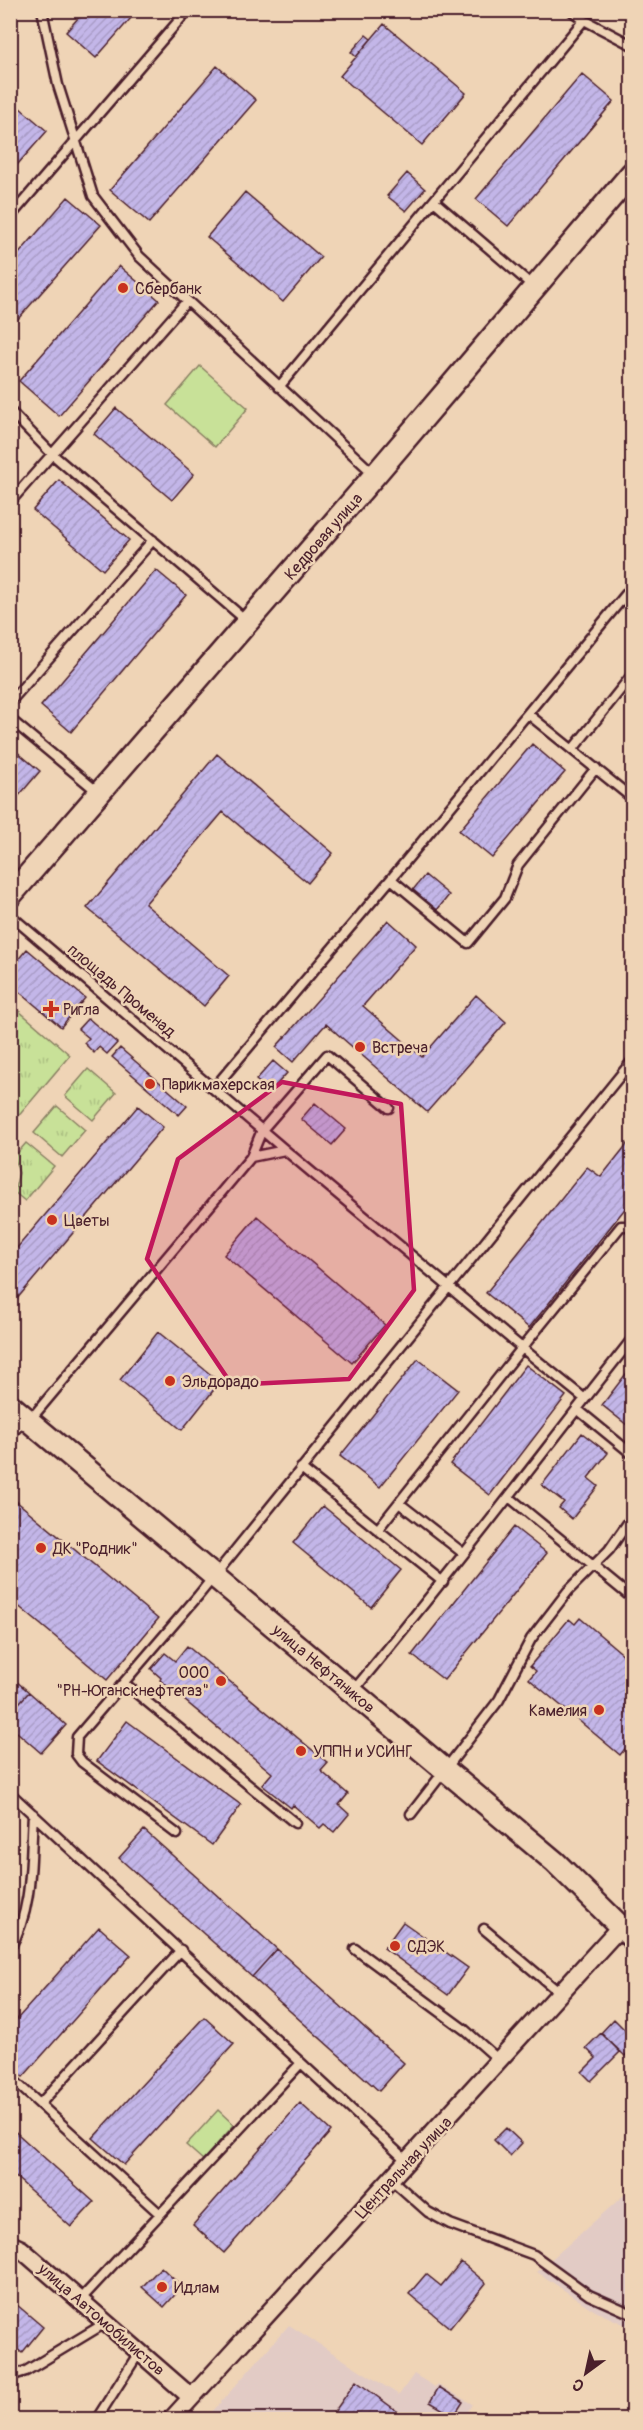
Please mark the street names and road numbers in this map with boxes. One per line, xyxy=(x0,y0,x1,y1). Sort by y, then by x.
street label: Кедровая улица xyxy=(280,489,367,584)
street label: площадь Променад xyxy=(63,940,180,1042)
street label: улица Нефтяников xyxy=(267,1619,379,1718)
street label: Центральная улица xyxy=(351,2112,456,2223)
street label: улица Автомобилистов xyxy=(33,2259,169,2380)

